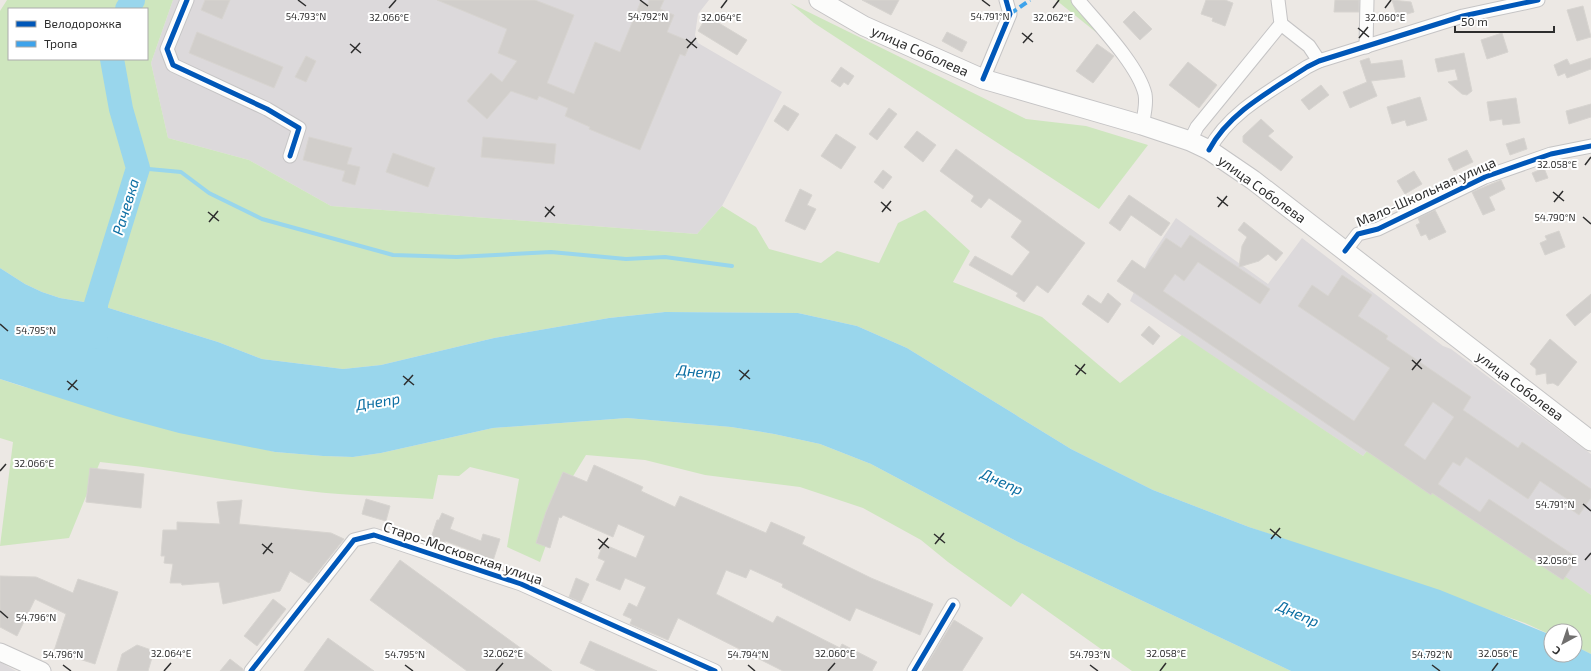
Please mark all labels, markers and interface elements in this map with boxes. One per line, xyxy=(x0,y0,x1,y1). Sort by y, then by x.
legend xyxy=(8,8,148,60)
scale bar xyxy=(1455,8,1554,34)
text: 54.793°N xyxy=(286,10,326,22)
text: 54.792°N xyxy=(628,10,668,22)
text: 54.791°N xyxy=(971,10,1009,22)
text: 32.066°E xyxy=(369,11,409,23)
text: 32.064°E xyxy=(701,11,742,23)
text: 32.062°E xyxy=(1033,11,1073,23)
text: 32.060°E xyxy=(1365,11,1406,23)
text: 50 m xyxy=(1461,14,1488,28)
text: Велодорожка xyxy=(44,16,122,30)
street label: улица Соболева xyxy=(869,21,972,80)
text: Тропа xyxy=(44,36,77,50)
street label: улица Соболева xyxy=(1215,151,1310,226)
street label: Мало-Школьная улица xyxy=(1353,153,1498,230)
text: 32.058°E xyxy=(1537,158,1577,170)
water label: Рачевка xyxy=(108,176,142,237)
text: 54.790°N xyxy=(1535,211,1576,223)
text: 54.795°N xyxy=(16,324,56,336)
street label: улица Соболева xyxy=(1473,347,1567,424)
water label: Днепр xyxy=(675,360,722,382)
water label: Днепр xyxy=(353,389,401,414)
text: 32.066°E xyxy=(14,457,54,469)
water label: Днепр xyxy=(978,463,1026,498)
text: 54.791°N xyxy=(1536,498,1574,510)
street label: Старо-Московская улица xyxy=(381,517,545,588)
text: 32.056°E xyxy=(1537,554,1577,566)
water label: Днепр xyxy=(1274,595,1322,630)
text: 54.796°N xyxy=(16,611,56,623)
north arrow xyxy=(1543,623,1583,663)
text: С xyxy=(1549,644,1563,658)
text: 32.064°E xyxy=(151,647,192,659)
text: 32.062°E xyxy=(483,647,523,659)
text: 32.060°E xyxy=(815,647,856,659)
text: 32.058°E xyxy=(1146,647,1186,659)
text: 32.056°E xyxy=(1478,647,1518,659)
text: 54.796°N xyxy=(43,648,83,660)
text: 54.795°N xyxy=(385,648,425,660)
text: 54.794°N xyxy=(727,648,769,660)
text: 54.793°N xyxy=(1070,648,1110,660)
text: 54.792°N xyxy=(1412,648,1452,660)

